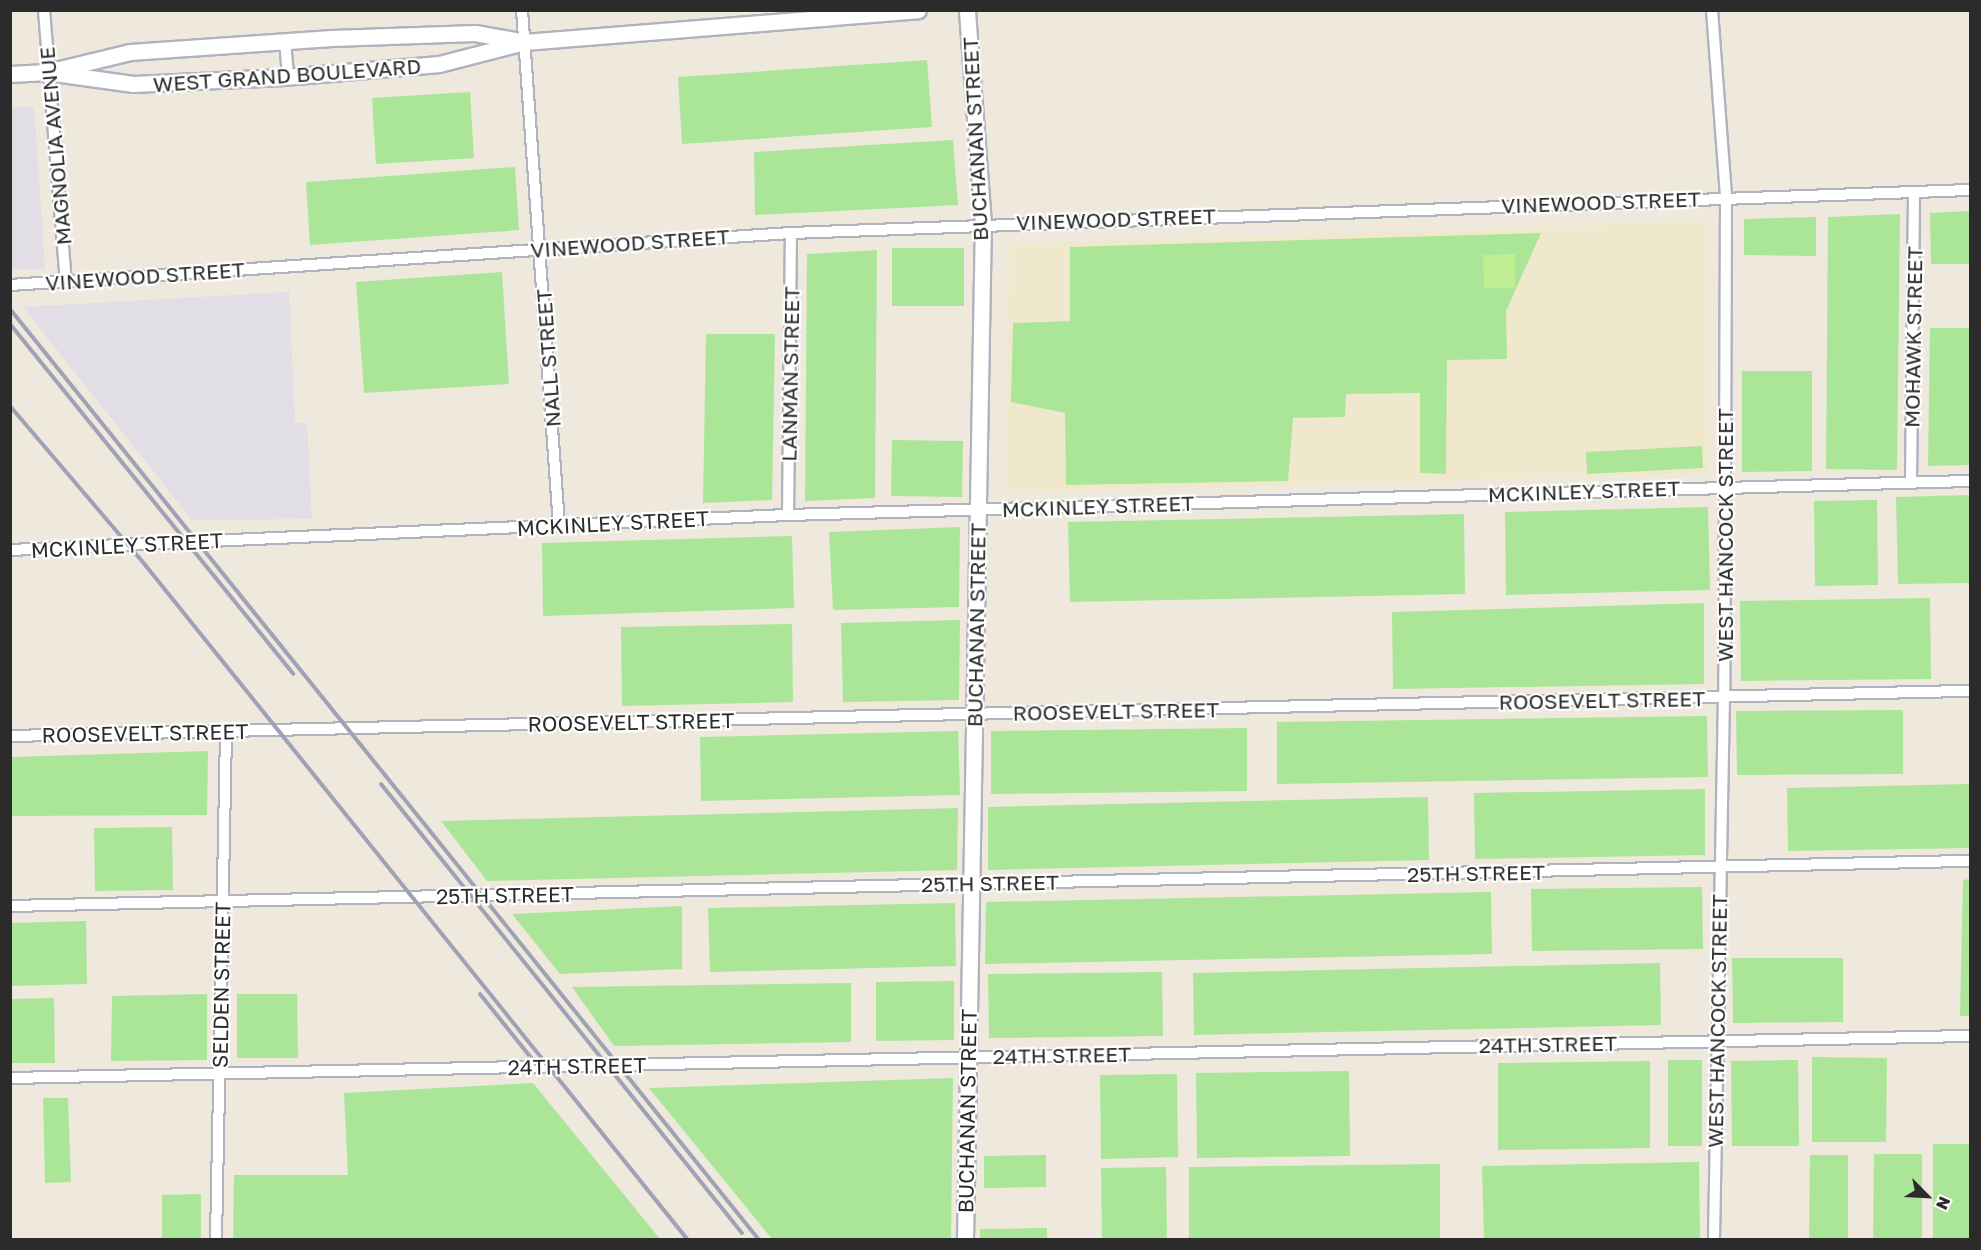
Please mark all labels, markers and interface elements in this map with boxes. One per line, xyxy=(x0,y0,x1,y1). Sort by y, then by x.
street label: BUCHANAN STREET xyxy=(957,36,993,242)
street label: MAGNOLIA AVENUE xyxy=(34,46,76,246)
street label: WEST GRAND BOULEVARD xyxy=(152,53,422,97)
street label: VINEWOOD STREET xyxy=(1501,186,1701,218)
street label: VINEWOOD STREET xyxy=(1016,203,1216,235)
street label: VINEWOOD STREET xyxy=(529,223,731,263)
street label: MOHAWK STREET xyxy=(1899,246,1927,428)
street label: VINEWOOD STREET xyxy=(44,256,246,296)
street label: LANMAN STREET xyxy=(776,286,804,462)
street label: NALL STREET xyxy=(531,288,565,428)
street label: WEST HANCOCK STREET xyxy=(1712,408,1738,662)
street label: MCKINLEY STREET xyxy=(1487,475,1681,507)
street label: MCKINLEY STREET xyxy=(1001,490,1195,522)
street label: MCKINLEY STREET xyxy=(516,505,710,541)
street label: BUCHANAN STREET xyxy=(962,523,990,727)
street label: MCKINLEY STREET xyxy=(30,527,224,563)
street label: ROOSEVELT STREET xyxy=(1498,686,1706,714)
street label: ROOSEVELT STREET xyxy=(1012,697,1220,725)
street label: ROOSEVELT STREET xyxy=(527,708,735,736)
street label: ROOSEVELT STREET xyxy=(41,719,249,747)
street label: 25TH STREET xyxy=(1407,859,1545,887)
street label: 25TH STREET xyxy=(921,869,1059,897)
street label: 25TH STREET xyxy=(436,881,574,909)
street label: WEST HANCOCK STREET xyxy=(1702,894,1732,1148)
street label: SELDEN STREET xyxy=(207,902,235,1068)
street label: BUCHANAN STREET xyxy=(953,1009,981,1213)
street label: 24TH STREET xyxy=(1478,1030,1618,1058)
street label: 24TH STREET xyxy=(992,1041,1132,1069)
street label: 24TH STREET xyxy=(507,1052,647,1080)
north arrow xyxy=(1897,1166,1957,1226)
text: N xyxy=(1932,1194,1955,1213)

